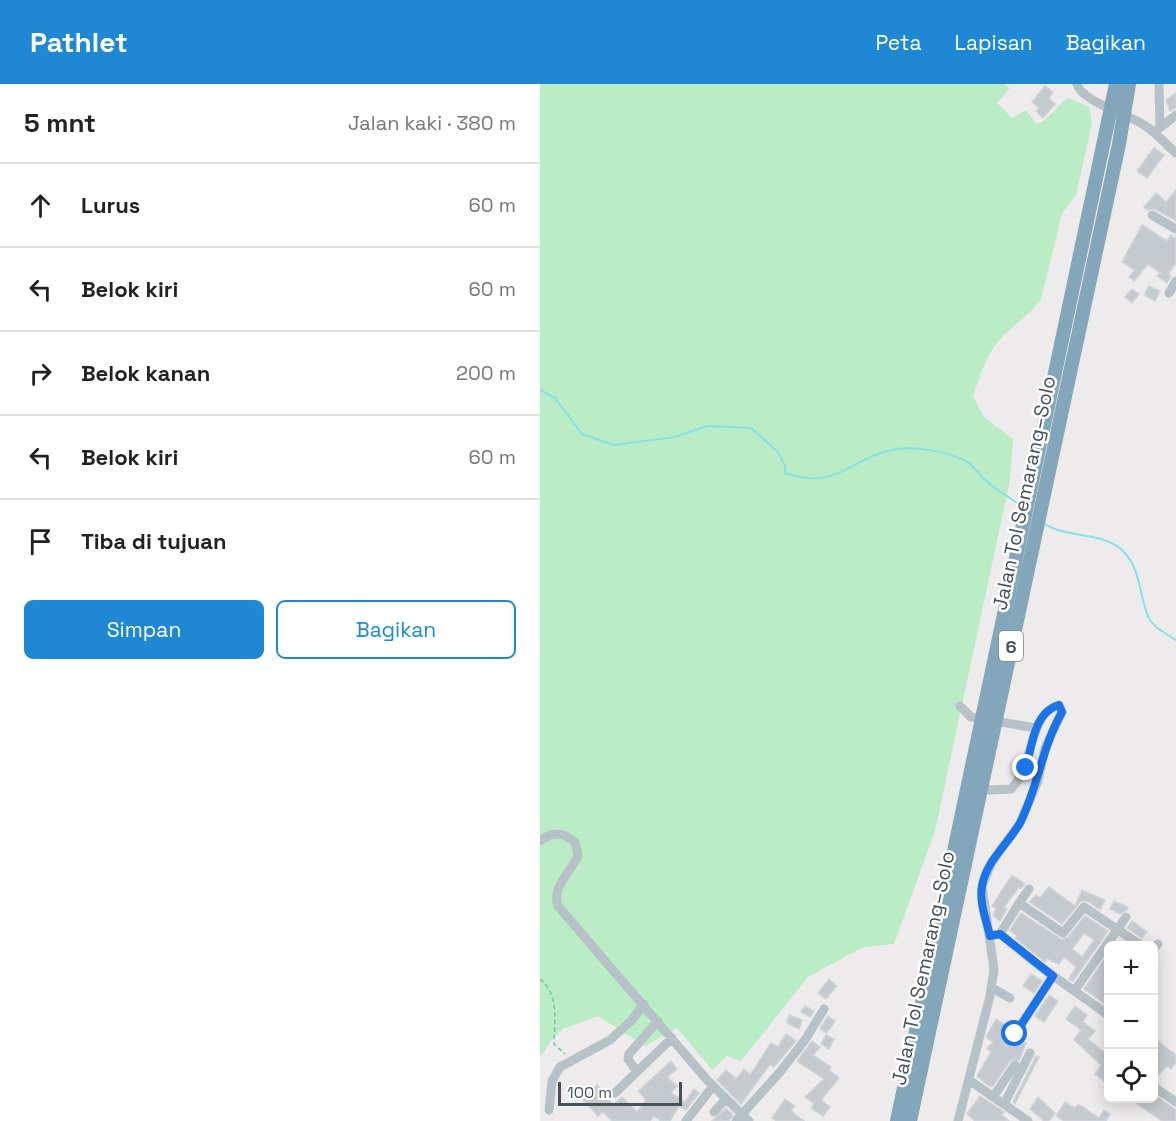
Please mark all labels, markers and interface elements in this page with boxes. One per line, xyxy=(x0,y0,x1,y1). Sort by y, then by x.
text: Pathlet xyxy=(30,24,128,60)
text: Peta xyxy=(876,29,922,56)
text: Lapisan xyxy=(955,29,1033,56)
text: Bagikan xyxy=(1066,29,1146,56)
text: 5 mnt xyxy=(24,106,96,140)
text: Jalan kaki · 380 m xyxy=(348,110,516,136)
icon: ahead xyxy=(24,189,57,222)
text: Lurus xyxy=(81,191,140,219)
text: 60 m xyxy=(469,192,516,218)
icon: left xyxy=(24,273,57,306)
text: Belok kiri xyxy=(81,275,178,303)
text: 60 m xyxy=(469,276,516,302)
icon: right xyxy=(24,357,57,390)
text: Belok kanan xyxy=(81,359,210,387)
text: 200 m xyxy=(456,360,516,386)
street label: Jalan Tol Semarang–Solo xyxy=(986,373,1062,613)
icon: left xyxy=(24,441,57,474)
text: Belok kiri xyxy=(81,443,178,471)
text: 60 m xyxy=(469,444,516,470)
icon: arrive xyxy=(24,525,57,558)
text: Tiba di tujuan xyxy=(81,527,227,555)
button: Simpan xyxy=(24,600,264,659)
button: Bagikan xyxy=(276,600,516,659)
road number: 6 xyxy=(999,631,1023,661)
route end xyxy=(1012,754,1038,780)
street label: Jalan Tol Semarang–Solo xyxy=(885,848,961,1088)
map controls xyxy=(1104,941,1158,1103)
button: + xyxy=(1104,941,1158,995)
button: − xyxy=(1104,995,1158,1049)
route start xyxy=(1001,1020,1027,1046)
button: locate xyxy=(1104,1049,1158,1103)
scale bar xyxy=(558,1079,682,1106)
text: 100 m xyxy=(567,1082,612,1103)

